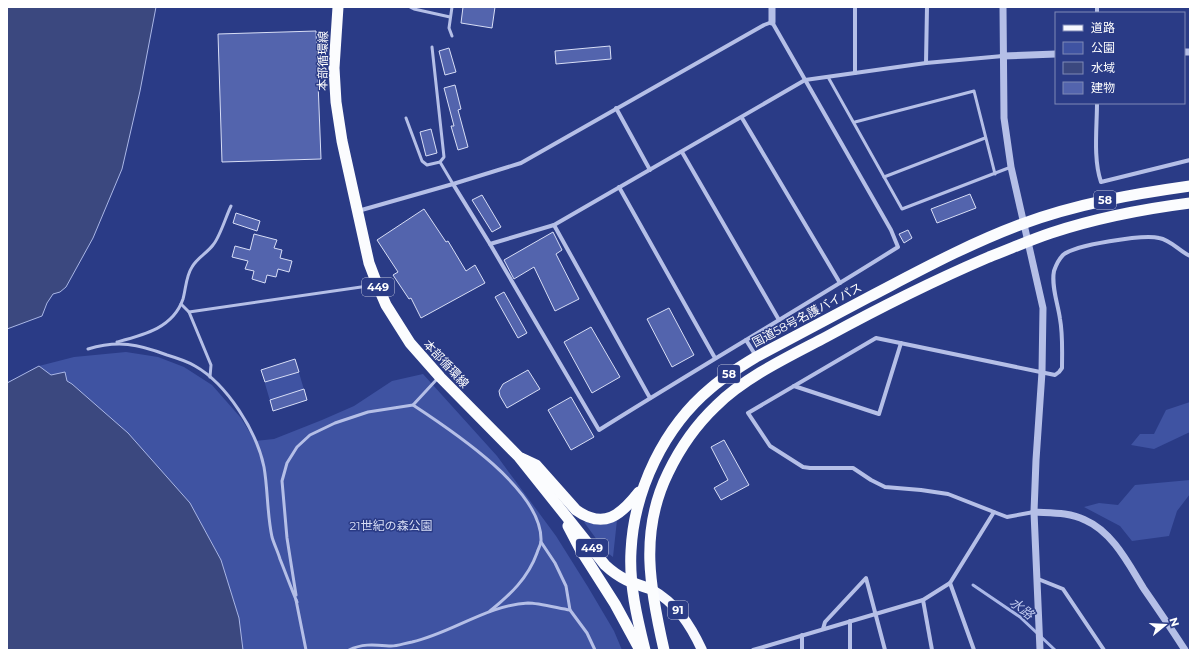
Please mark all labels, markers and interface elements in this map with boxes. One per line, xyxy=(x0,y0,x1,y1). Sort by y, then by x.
legend xyxy=(1055,12,1185,104)
text: 道路 xyxy=(1091,20,1115,35)
street label: 本部循環線 xyxy=(314,31,331,91)
text: 公園 xyxy=(1091,40,1115,55)
text: 水域 xyxy=(1091,60,1115,75)
text: 建物 xyxy=(1091,80,1115,95)
road number: 58 xyxy=(1094,191,1116,209)
road number: 449 xyxy=(362,278,394,296)
street label: 国道58号名護バイパス xyxy=(749,279,864,350)
street label: 本部循環線 xyxy=(420,337,472,391)
road number: 58 xyxy=(718,365,740,383)
park label: 21世紀の森公園 xyxy=(349,518,433,533)
road number: 449 xyxy=(576,539,608,557)
water label: 水路 xyxy=(1007,594,1038,623)
road number: 91 xyxy=(668,601,688,619)
north arrow xyxy=(1145,605,1185,645)
text: N xyxy=(1166,616,1183,628)

